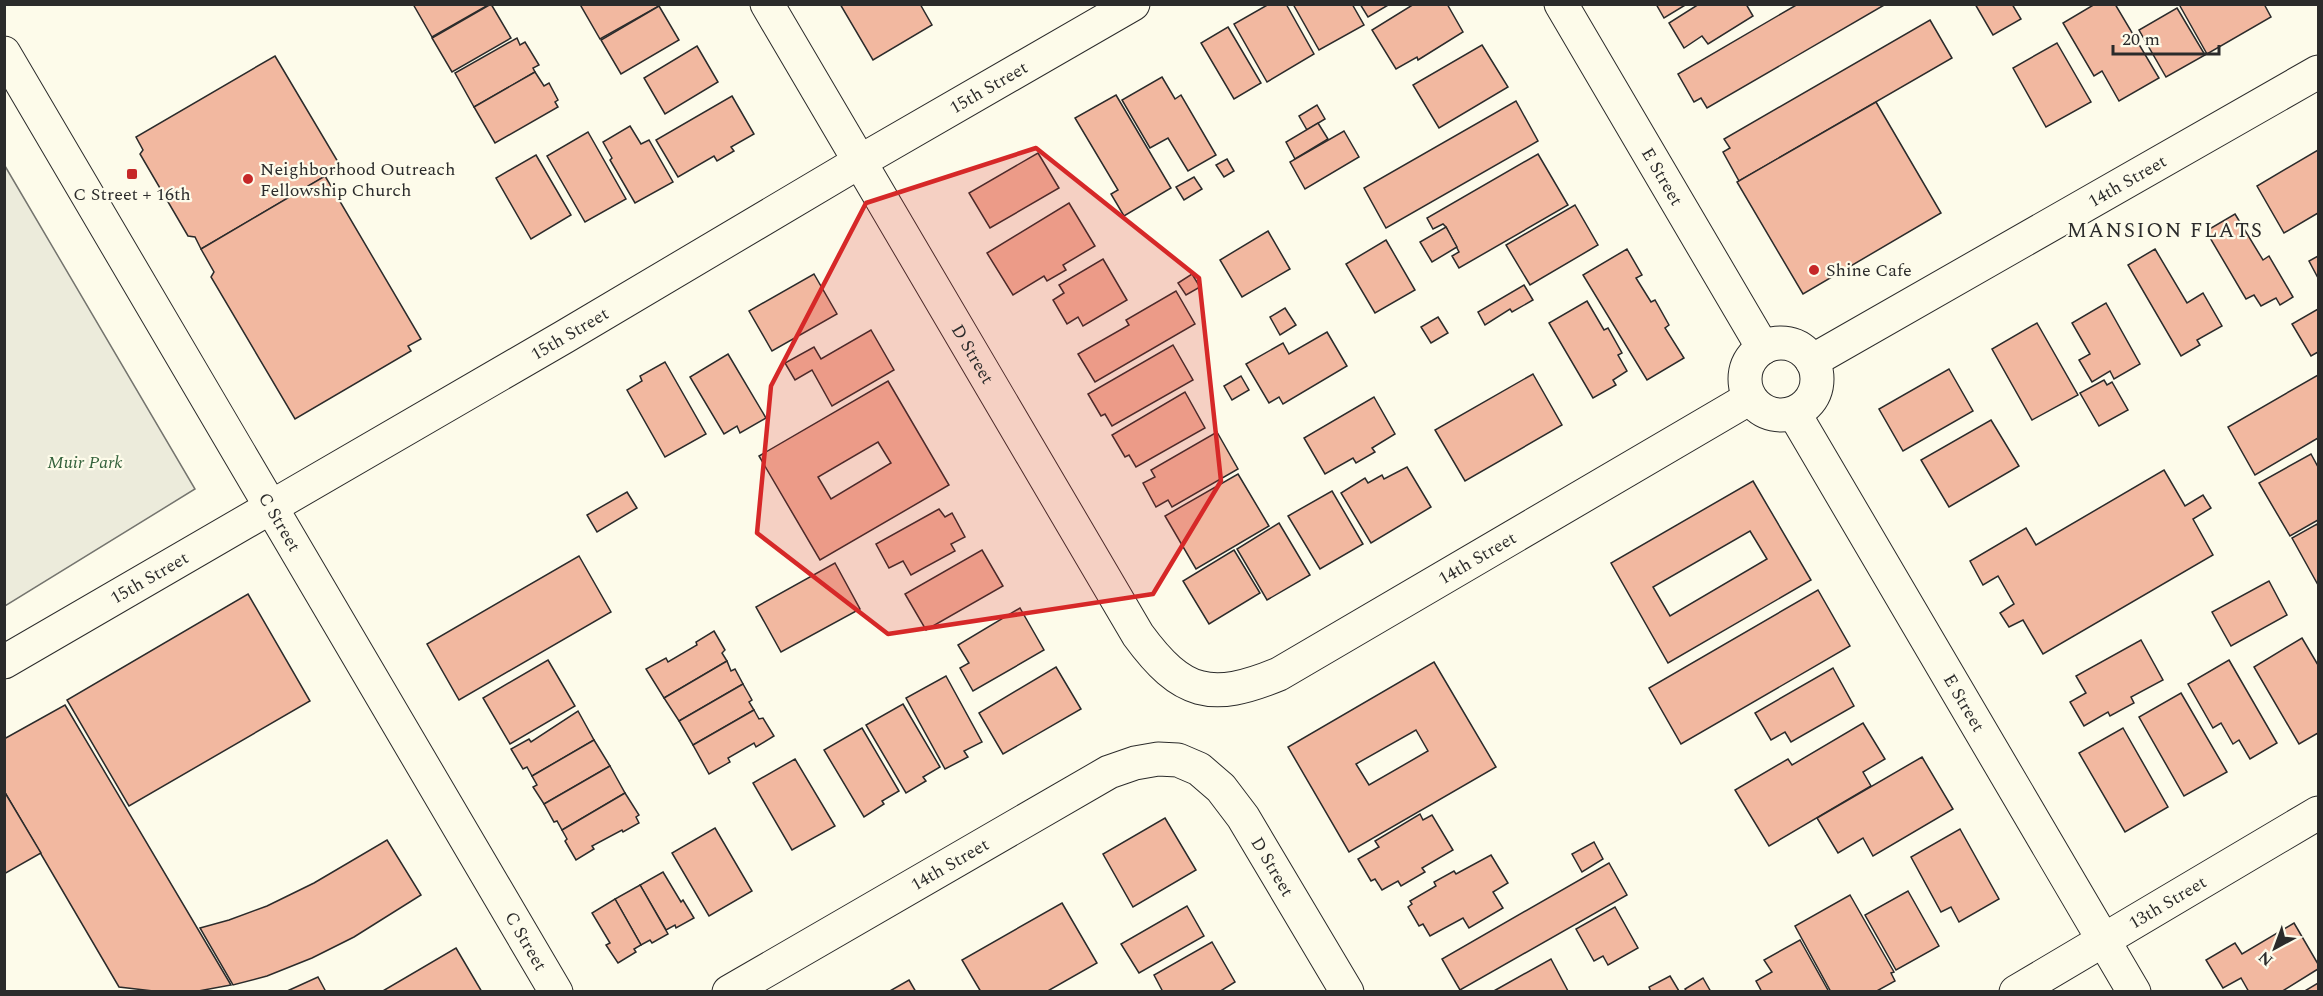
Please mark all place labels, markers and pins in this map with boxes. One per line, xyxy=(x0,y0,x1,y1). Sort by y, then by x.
place label: Neighborhood Outreach Fellowship Church xyxy=(260,156,455,204)
marker: C Street + 16th xyxy=(125,167,139,181)
marker: Neighborhood Outreach Fellowship Church xyxy=(241,172,255,186)
place label: C Street + 16th xyxy=(73,181,191,208)
place label: Shine Cafe xyxy=(1826,257,1912,284)
marker: Shine Cafe xyxy=(1807,263,1821,277)

